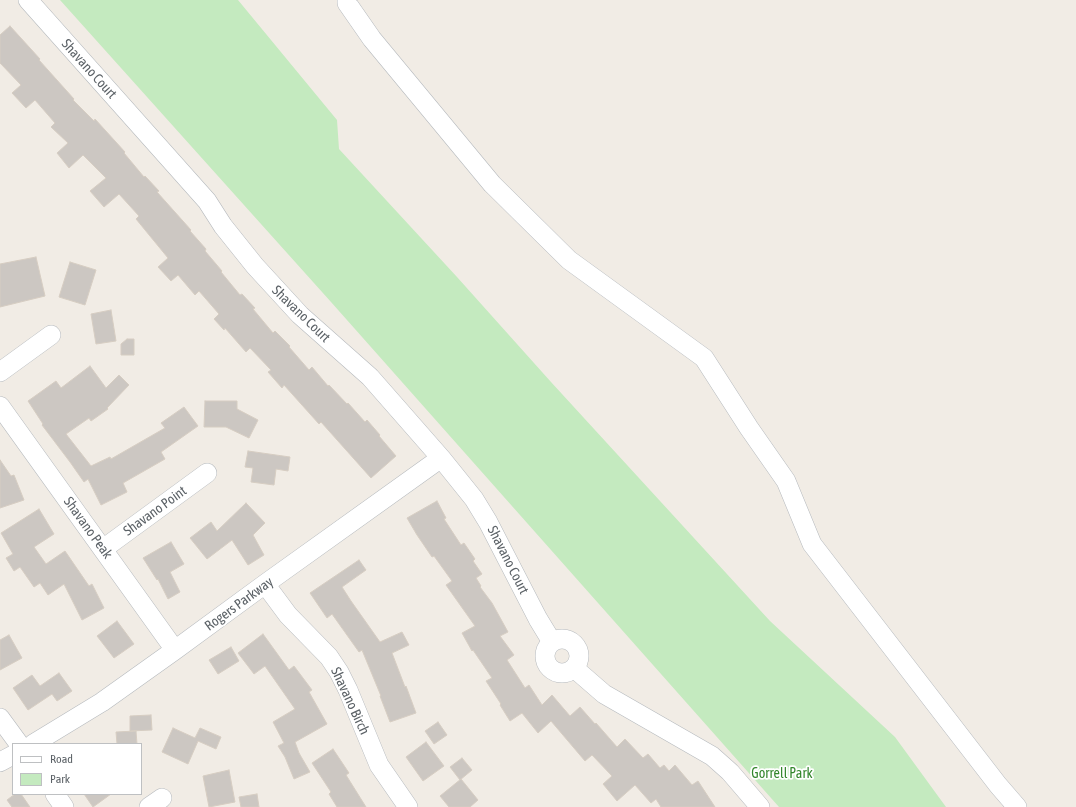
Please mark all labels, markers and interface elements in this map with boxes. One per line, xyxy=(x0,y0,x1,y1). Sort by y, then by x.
street label: Shavano Court xyxy=(58,36,120,102)
street label: Shavano Court xyxy=(268,282,334,346)
street label: Shavano Point xyxy=(120,482,190,540)
street label: Shavano Peak xyxy=(60,494,116,562)
street label: Shavano Court xyxy=(484,523,532,597)
street label: Rogers Parkway xyxy=(201,574,277,634)
street label: Shavano Birch xyxy=(327,665,373,737)
legend xyxy=(12,743,142,795)
text: Road xyxy=(50,752,73,766)
park label: Gorrell Park xyxy=(751,766,813,782)
text: Park xyxy=(50,772,70,786)

